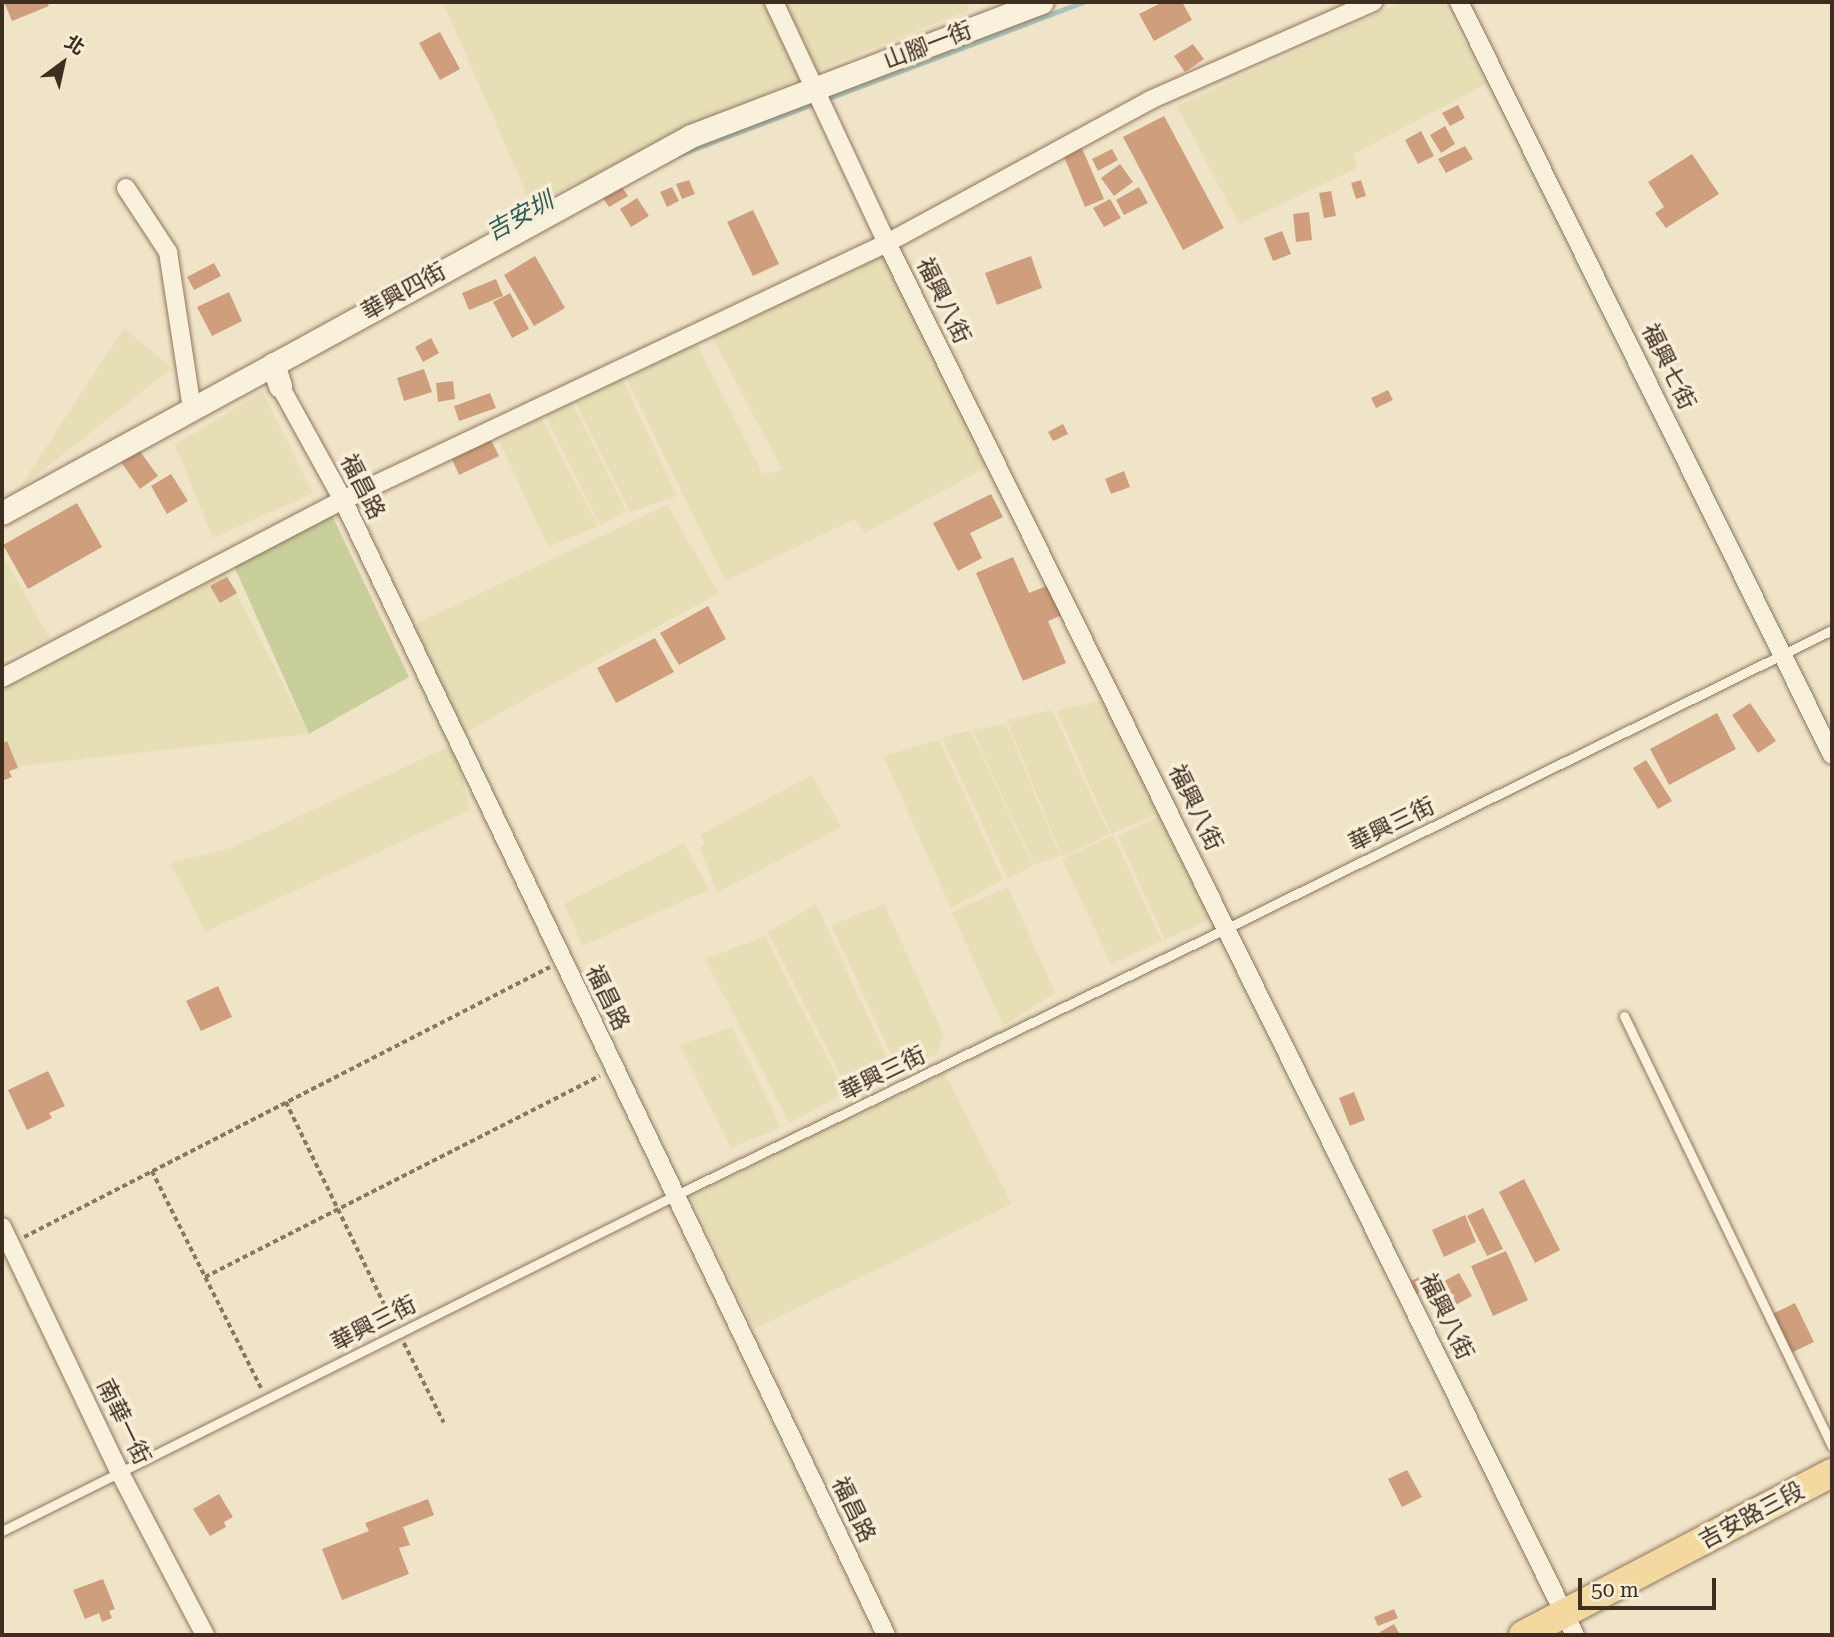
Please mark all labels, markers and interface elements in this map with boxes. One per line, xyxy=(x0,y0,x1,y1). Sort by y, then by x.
street label: 山腳一街 xyxy=(880,17,976,75)
north arrow xyxy=(28,28,98,98)
text: 北 xyxy=(60,30,89,60)
water label: 吉安圳 xyxy=(482,187,558,247)
street label: 福興八街 xyxy=(910,254,976,348)
street label: 華興四街 xyxy=(357,258,451,326)
street label: 福興七街 xyxy=(1635,320,1701,414)
street label: 福昌路 xyxy=(334,450,390,524)
street label: 福興八街 xyxy=(1162,761,1228,855)
street label: 華興三街 xyxy=(1345,792,1439,858)
street label: 福昌路 xyxy=(579,961,635,1035)
street label: 華興三街 xyxy=(836,1041,930,1107)
street label: 福興八街 xyxy=(1413,1270,1479,1364)
street label: 華興三街 xyxy=(327,1291,421,1357)
street label: 南華一街 xyxy=(90,1375,156,1469)
street label: 福昌路 xyxy=(825,1473,881,1547)
street label: 吉安路三段 xyxy=(1695,1477,1809,1555)
scale bar xyxy=(1582,1564,1720,1608)
text: 50 m xyxy=(1591,1578,1639,1602)

